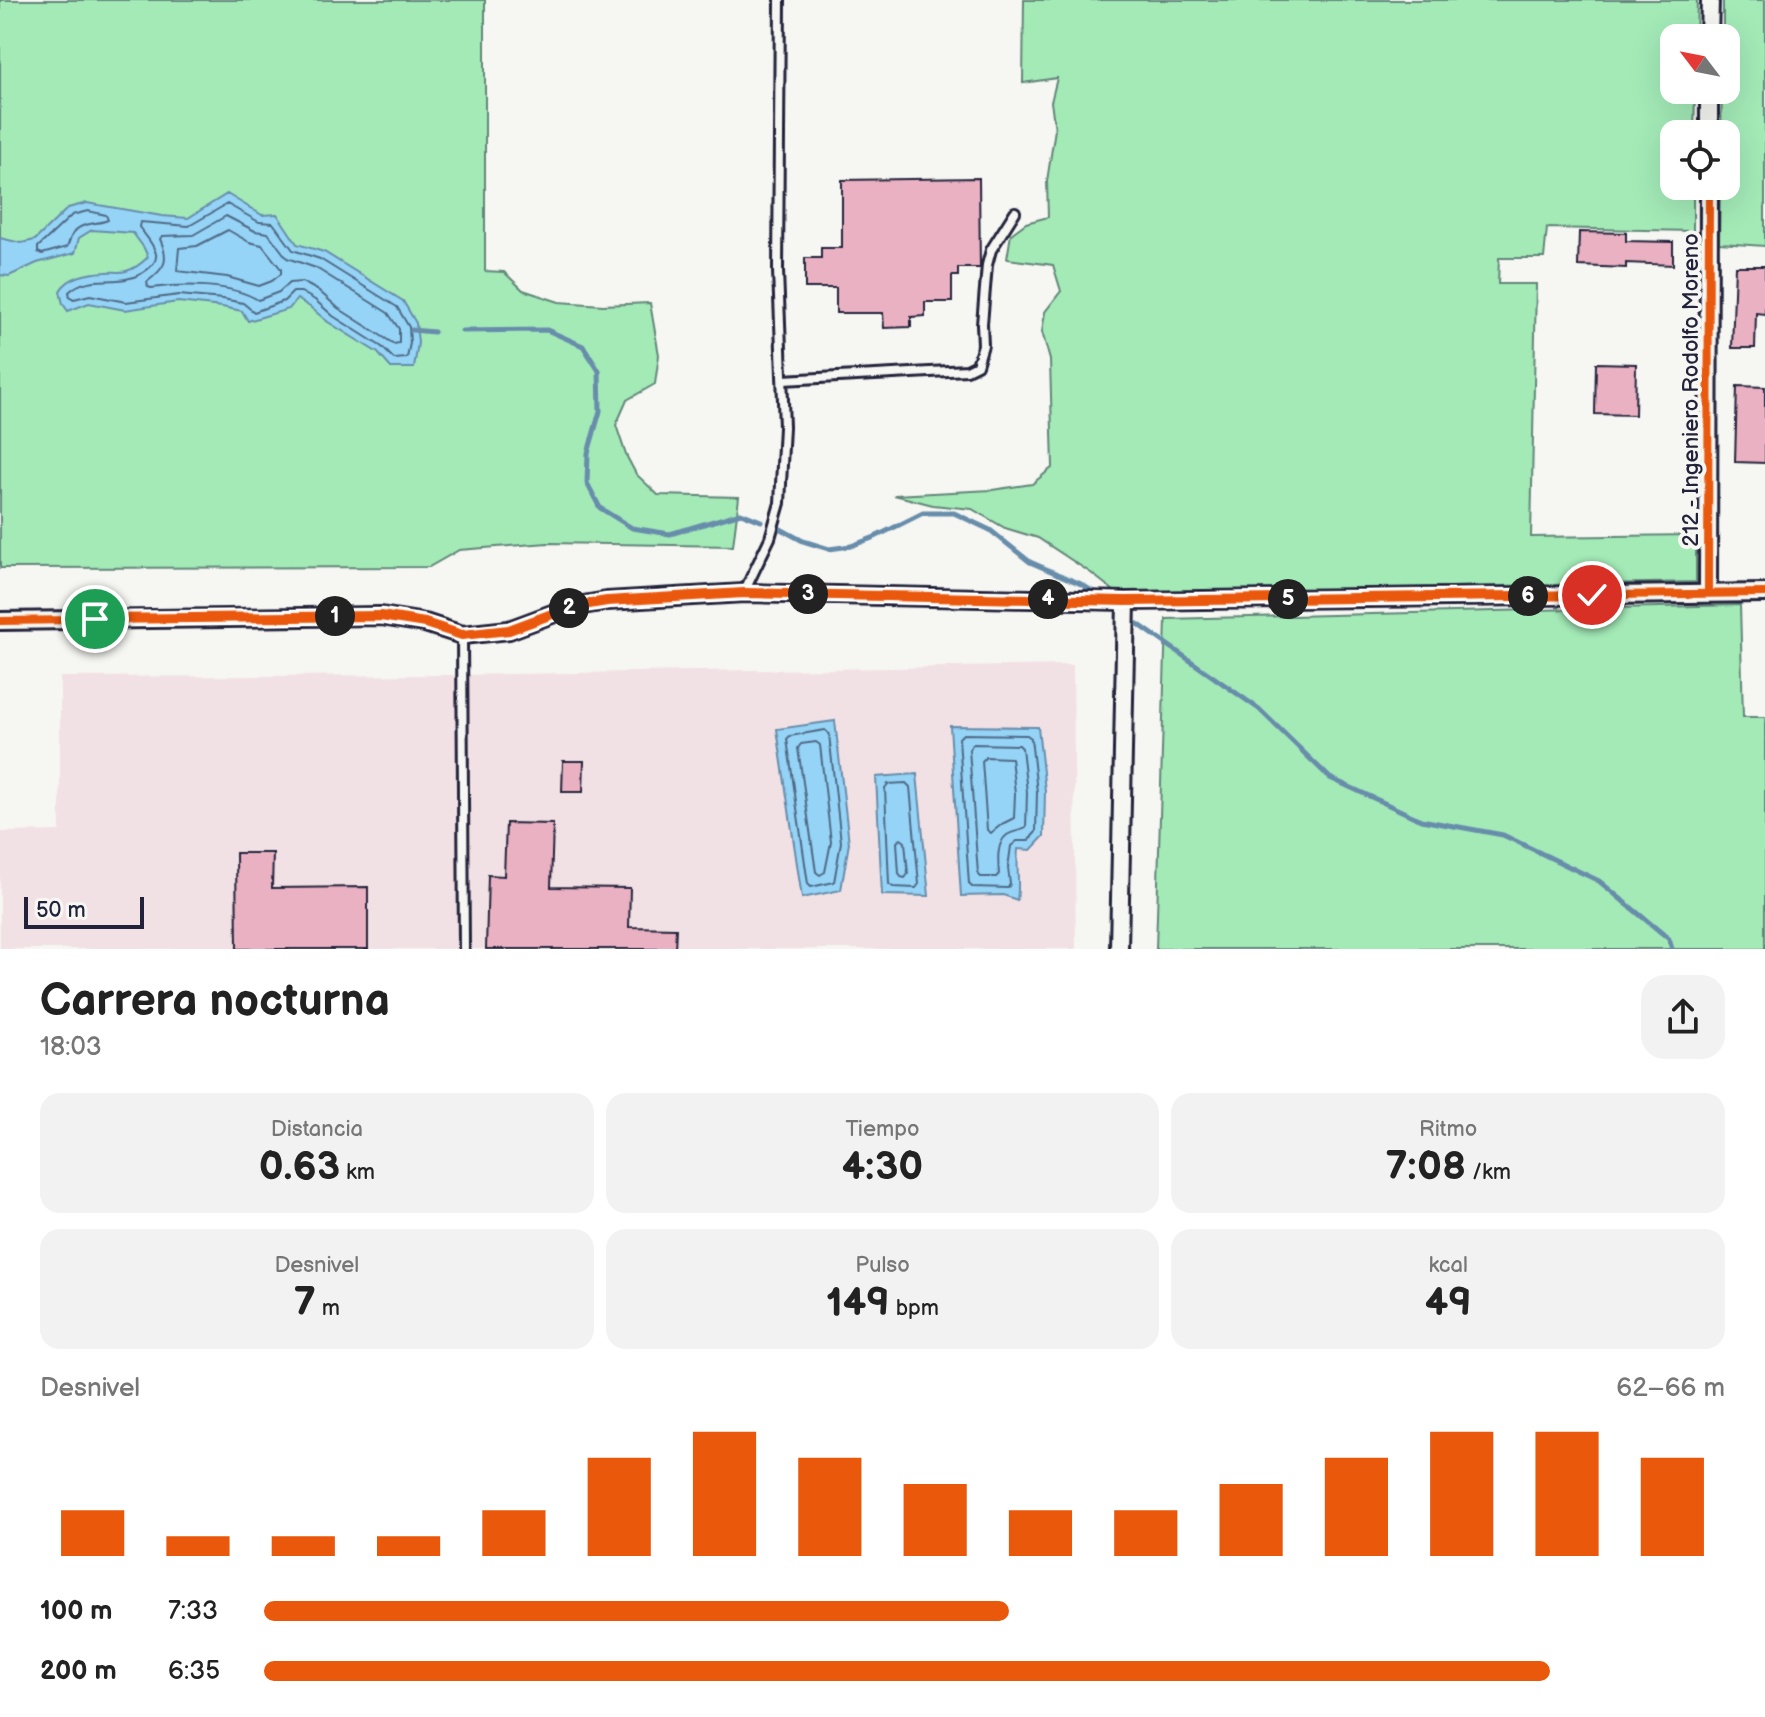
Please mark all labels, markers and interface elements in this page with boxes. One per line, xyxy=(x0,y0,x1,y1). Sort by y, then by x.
north arrow xyxy=(1660,24,1740,104)
map controls xyxy=(1660,24,1740,200)
button: locate xyxy=(1660,120,1740,200)
street label: 212 - Ingeniero Rodolfo Moreno xyxy=(1678,233,1705,547)
pin xyxy=(1558,561,1626,629)
icon: check xyxy=(1570,573,1614,617)
pin: 3 xyxy=(788,574,828,614)
pin: 6 xyxy=(1508,576,1548,616)
pin: 4 xyxy=(1028,579,1068,619)
pin: 5 xyxy=(1268,579,1308,619)
text: 3 xyxy=(802,580,814,607)
text: 6 xyxy=(1521,582,1535,609)
pin xyxy=(61,585,129,653)
text: 4 xyxy=(1042,585,1054,612)
text: 5 xyxy=(1282,585,1294,612)
pin: 2 xyxy=(549,588,589,628)
text: 2 xyxy=(562,594,576,621)
pin: 1 xyxy=(315,596,355,636)
icon: arrive xyxy=(73,597,117,641)
text: 1 xyxy=(330,602,340,629)
scale bar xyxy=(24,893,144,929)
text: 50 m xyxy=(36,897,86,924)
text: Carrera nocturna xyxy=(40,975,390,1028)
button: share xyxy=(1641,975,1725,1059)
text: 18:03 xyxy=(40,1032,102,1063)
text: Distancia xyxy=(271,1116,363,1143)
text: Tiempo xyxy=(845,1116,920,1143)
text: Ritmo xyxy=(1419,1116,1477,1143)
text: 0.63 xyxy=(259,1143,340,1191)
text: 4:30 xyxy=(842,1143,923,1191)
text: 7:08 xyxy=(1385,1143,1466,1191)
text: km xyxy=(340,1159,375,1186)
text: /km xyxy=(1466,1159,1511,1186)
text: Desnivel xyxy=(274,1252,359,1279)
text: Pulso xyxy=(855,1252,910,1279)
text: kcal xyxy=(1428,1252,1468,1279)
text: 7 xyxy=(294,1279,316,1327)
text: 149 xyxy=(826,1279,890,1327)
text: 49 xyxy=(1425,1279,1472,1327)
text: m xyxy=(316,1295,340,1322)
text: bpm xyxy=(890,1295,939,1322)
text: Desnivel xyxy=(40,1373,140,1404)
text: 62–66 m xyxy=(1616,1373,1725,1404)
text: 100 m xyxy=(40,1596,113,1627)
text: 7:33 xyxy=(168,1596,218,1627)
text: 200 m xyxy=(40,1656,117,1687)
text: 6:35 xyxy=(168,1656,220,1687)

